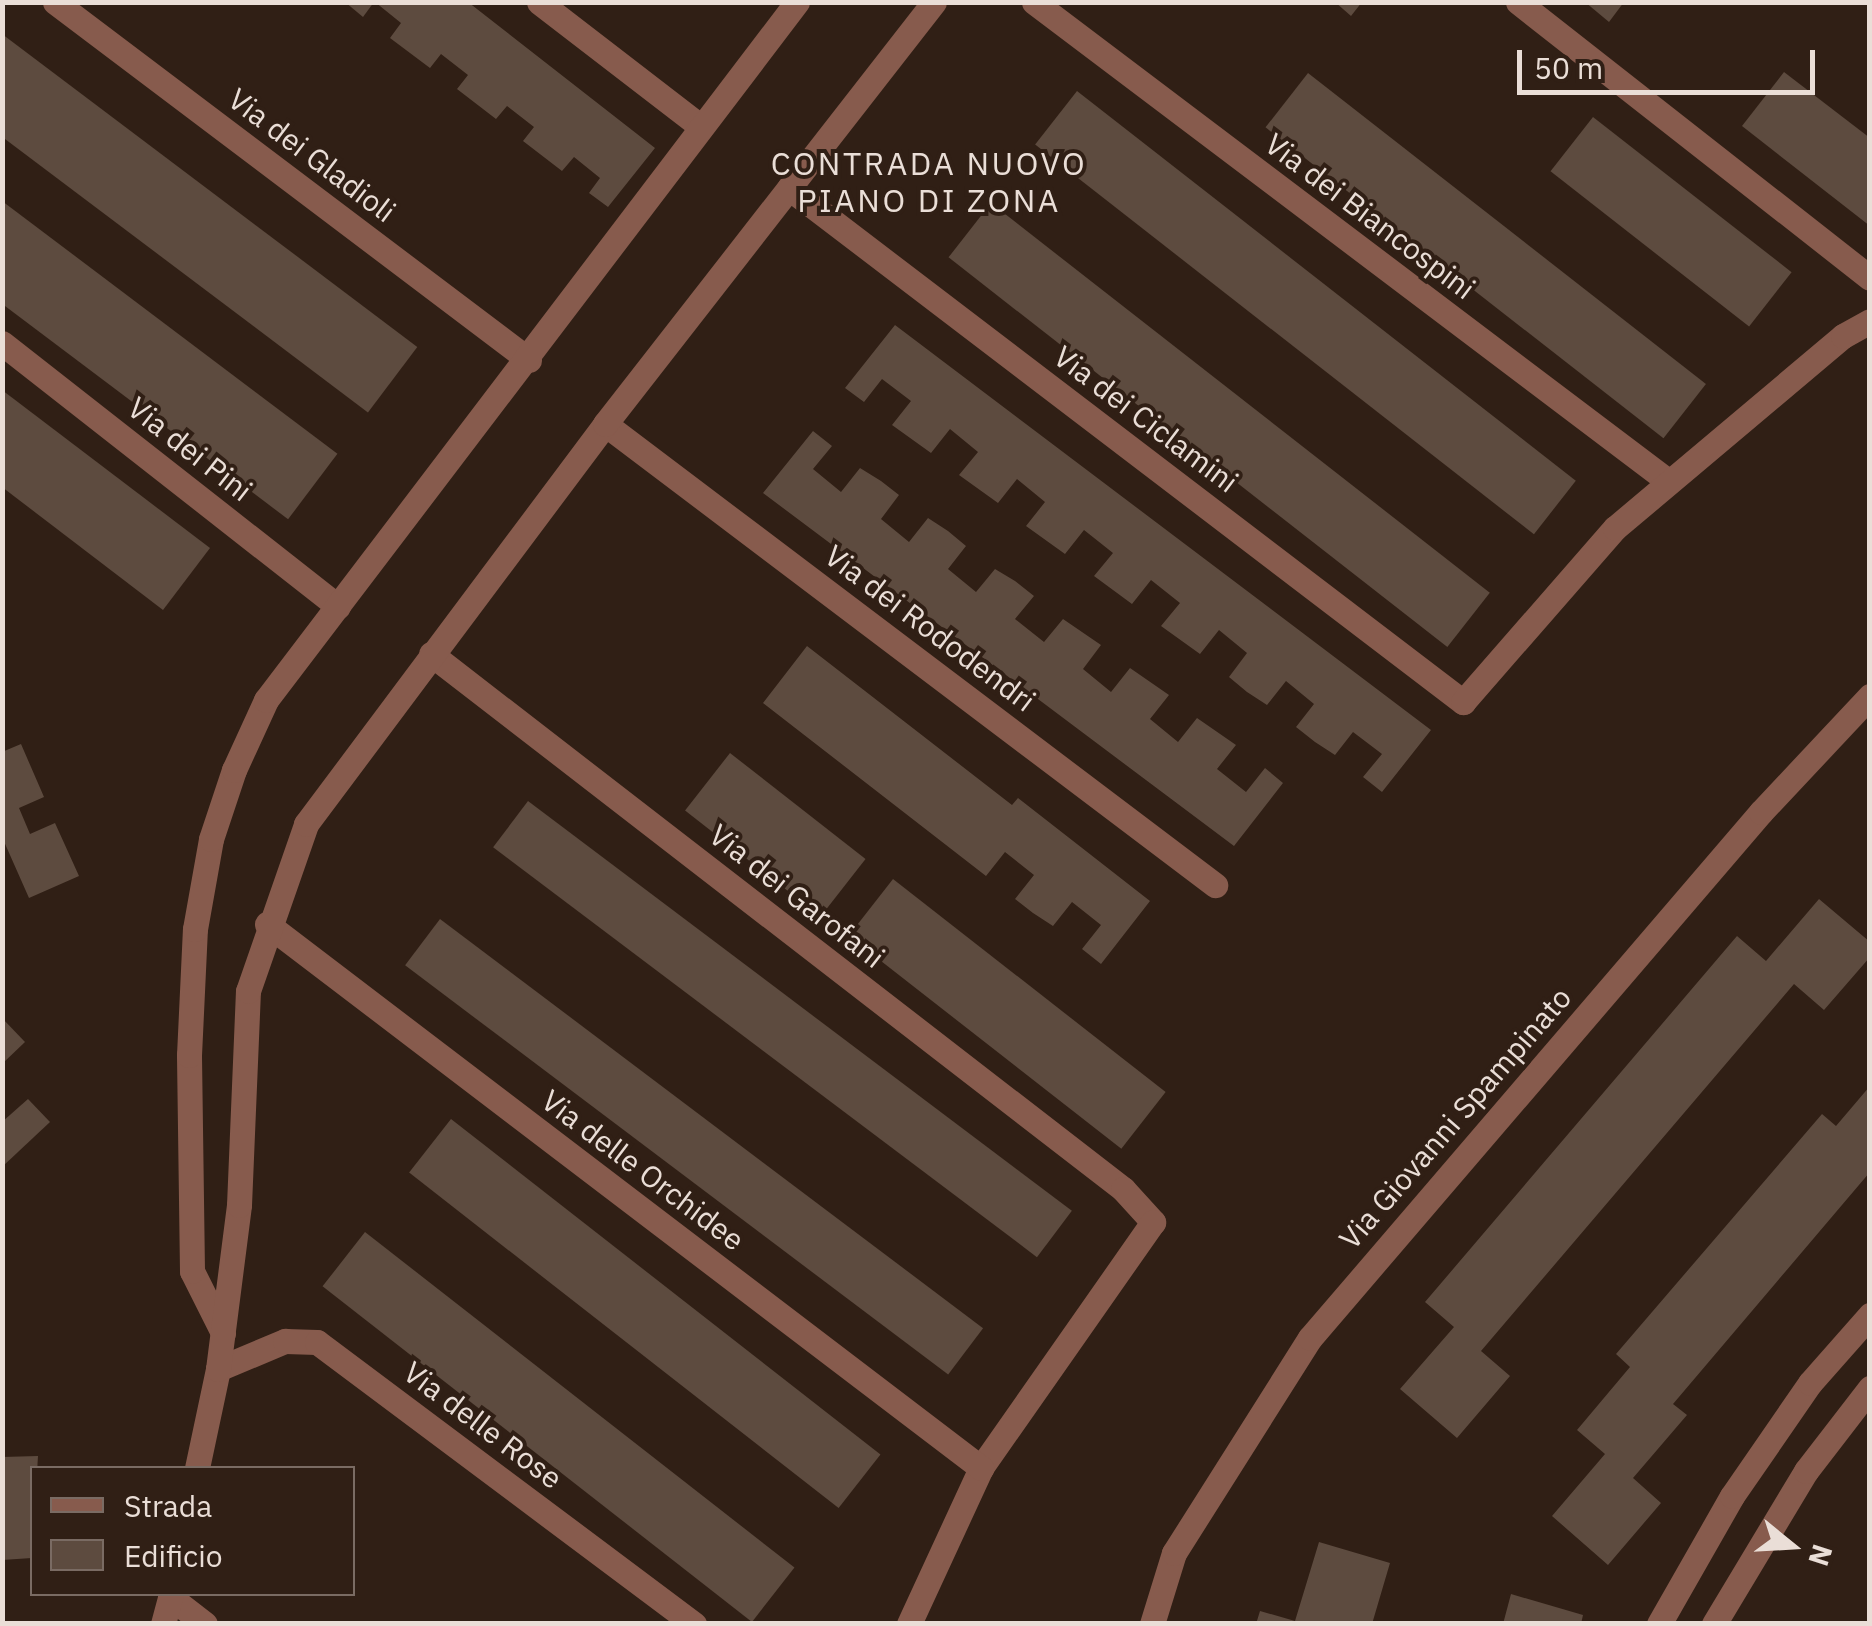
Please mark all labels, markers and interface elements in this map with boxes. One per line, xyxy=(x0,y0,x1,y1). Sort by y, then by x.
scale bar xyxy=(1522,30,1820,92)
text: 50 m xyxy=(1534,48,1603,87)
street label: Via dei Gladioli xyxy=(221,81,403,229)
street label: Via dei Biancospini xyxy=(1258,125,1482,307)
district label: CONTRADA NUOVO PIANO DI ZONA xyxy=(771,145,1087,220)
street label: Via dei Ciclamini xyxy=(1047,338,1245,500)
street label: Via dei Pini xyxy=(121,389,259,509)
street label: Via dei Rododendri xyxy=(818,537,1042,719)
street label: Via dei Garofani xyxy=(702,817,892,975)
street label: Via Giovanni Spampinato xyxy=(1331,980,1579,1256)
street label: Via delle Orchidee xyxy=(535,1082,751,1258)
street label: Via delle Rose xyxy=(397,1354,569,1496)
legend xyxy=(30,1466,355,1596)
text: Strada xyxy=(124,1486,212,1525)
north arrow xyxy=(1742,1496,1842,1596)
text: Edificio xyxy=(124,1536,223,1575)
text: N xyxy=(1800,1540,1842,1571)

